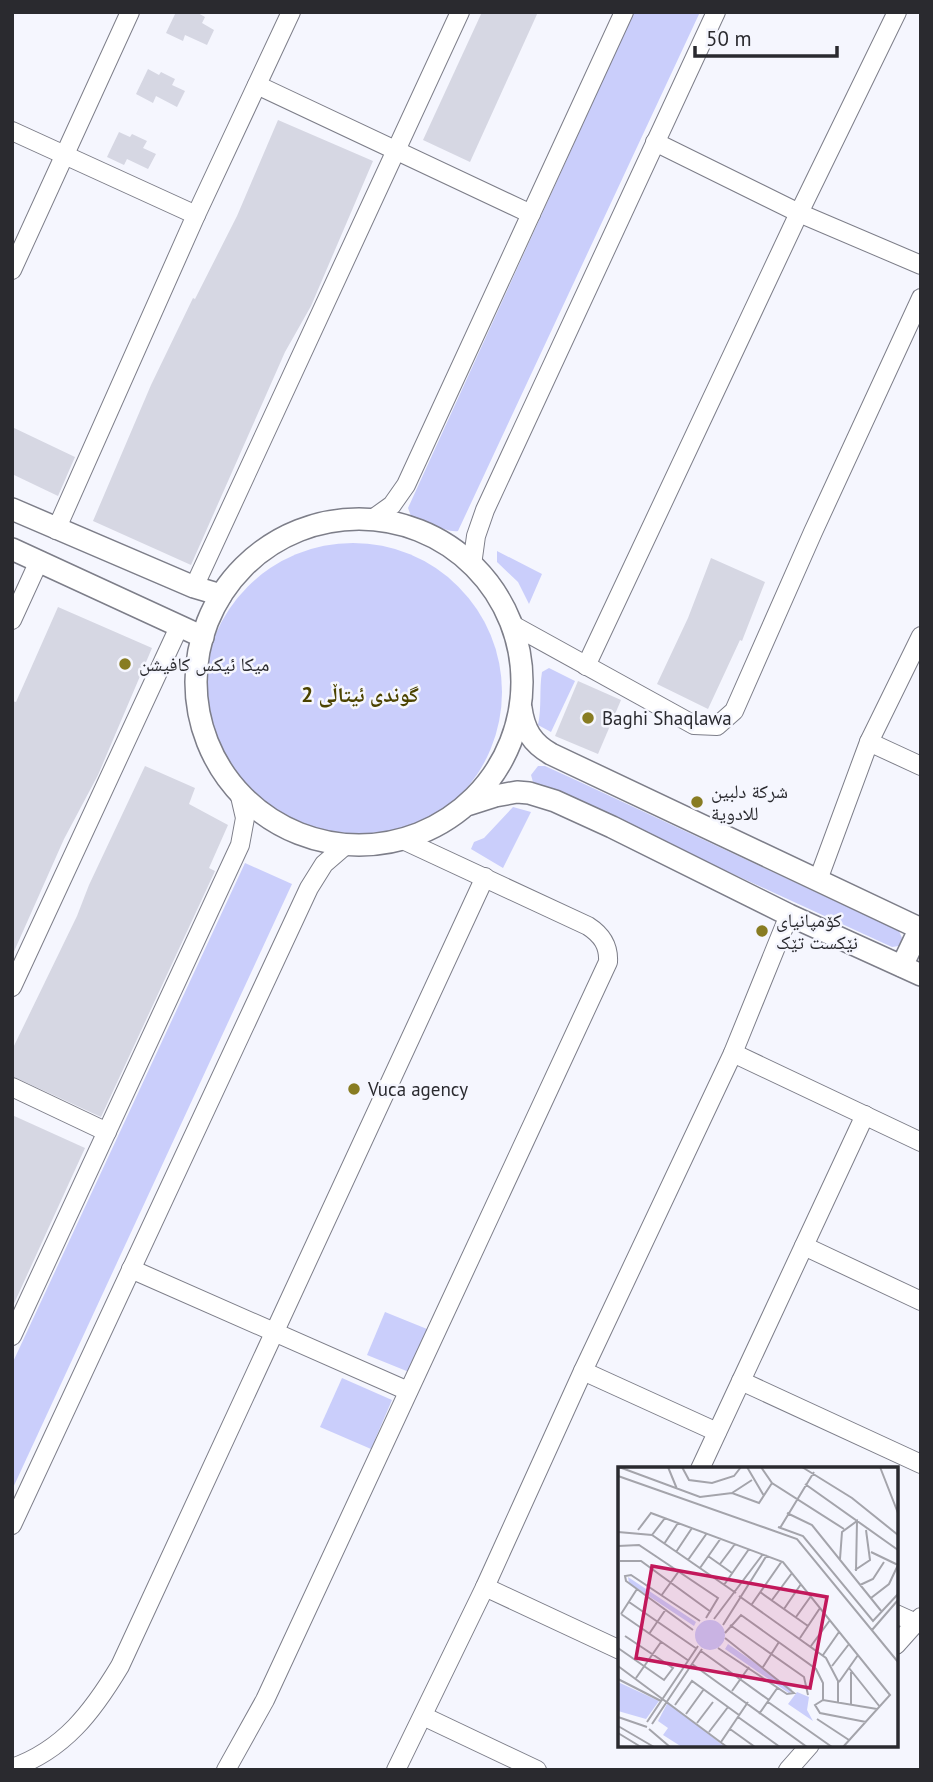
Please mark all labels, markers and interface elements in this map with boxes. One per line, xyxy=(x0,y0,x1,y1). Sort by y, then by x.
scale bar xyxy=(695,14,837,58)
text: 50 m xyxy=(706,25,752,52)
place label: میکا ئیکس کافیشن xyxy=(139,652,270,676)
marker: میکا ئیکس کافیشن xyxy=(117,656,133,672)
district label: گوندی ئیتاڵی 2 xyxy=(301,681,419,708)
place label: Baghi Shaqlawa xyxy=(602,706,732,730)
marker: Baghi Shaqlawa xyxy=(580,710,596,726)
place label: شركة دلبين للادوية xyxy=(711,779,788,825)
marker: شركة دلبين للادوية xyxy=(689,794,705,810)
place label: کۆمپانیای نێکست تێک xyxy=(776,908,858,954)
marker: کۆمپانیای نێکست تێک xyxy=(754,923,770,939)
place label: Vuca agency xyxy=(367,1077,468,1101)
marker: Vuca agency xyxy=(346,1081,362,1097)
inset map xyxy=(618,1467,898,1747)

